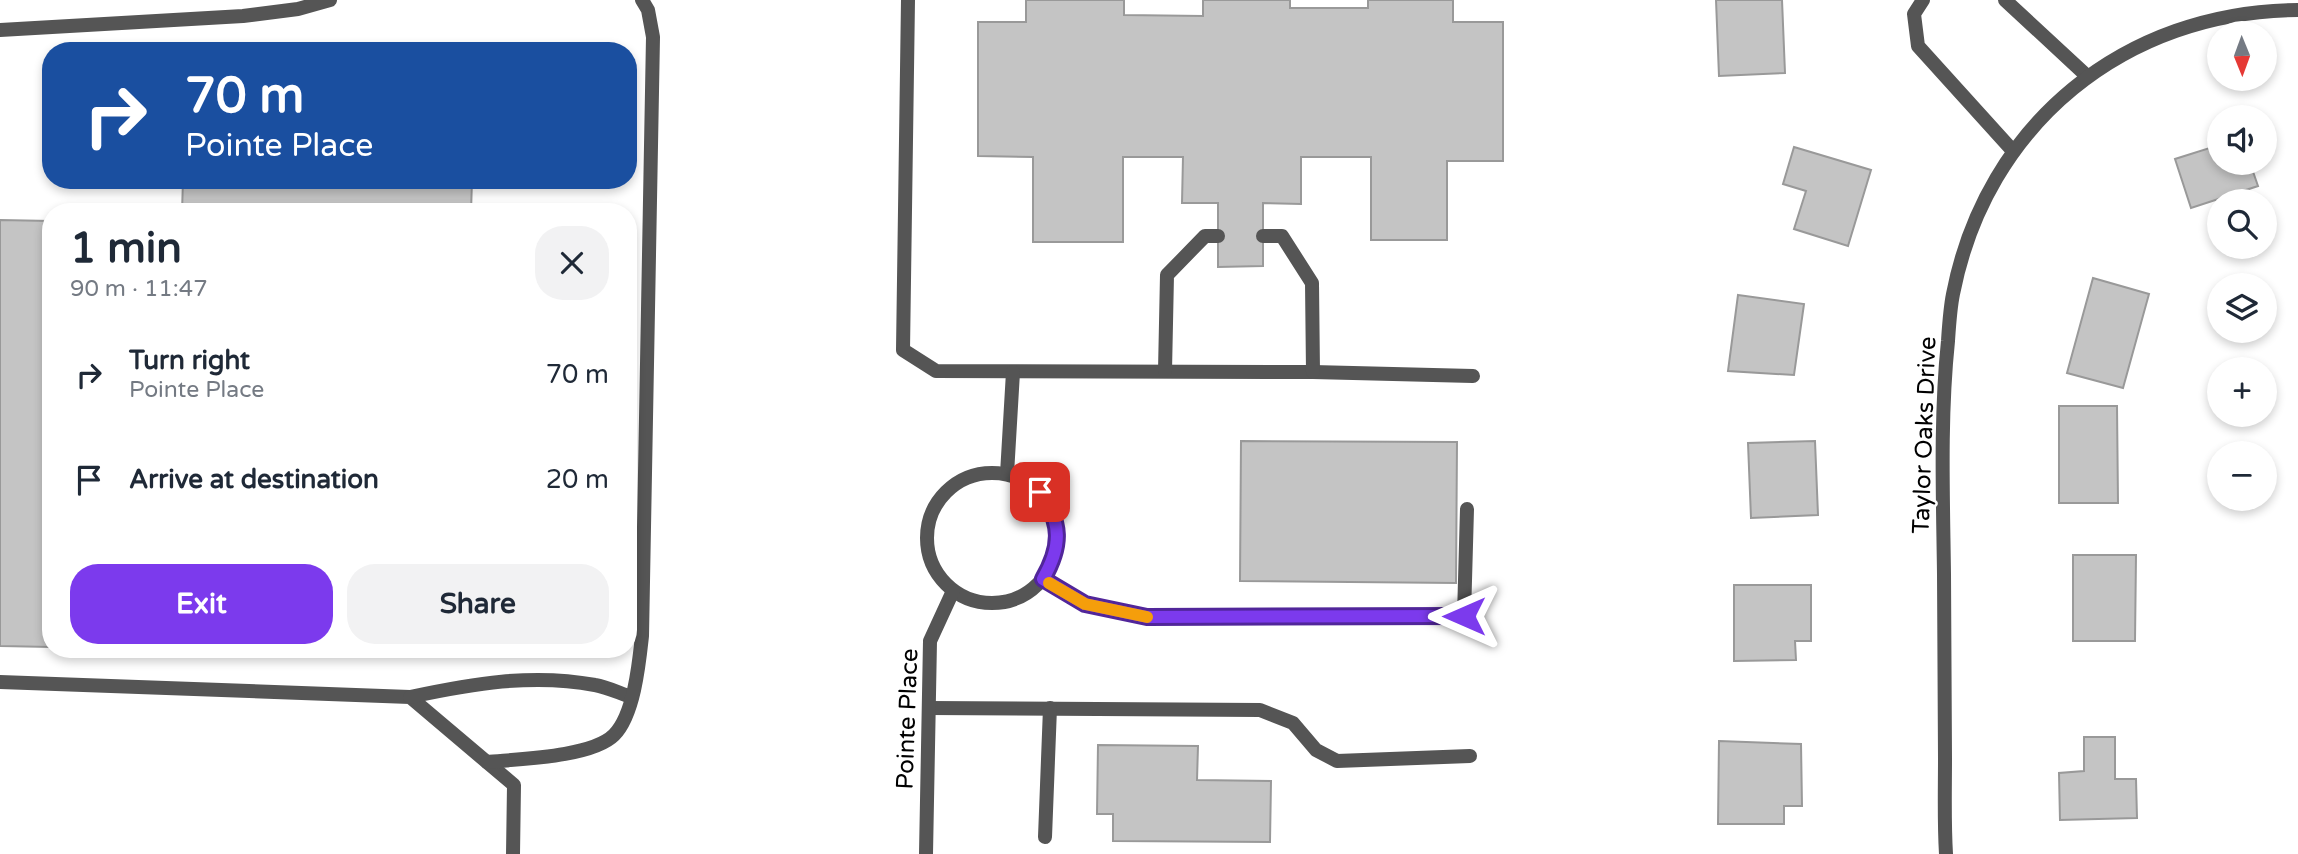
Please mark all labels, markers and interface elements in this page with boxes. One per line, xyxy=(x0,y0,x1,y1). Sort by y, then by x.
north arrow xyxy=(2207,21,2277,91)
map controls xyxy=(2207,21,2277,511)
text: 70 m xyxy=(185,67,304,126)
icon: right xyxy=(70,70,161,161)
button: sound xyxy=(2207,105,2277,175)
text: Pointe Place xyxy=(185,127,373,165)
button: search xyxy=(2207,189,2277,259)
text: 1 min xyxy=(70,223,182,274)
button: close xyxy=(535,226,609,300)
button: layers xyxy=(2207,273,2277,343)
text: 90 m · 11:47 xyxy=(70,275,208,303)
street label: Taylor Oaks Drive xyxy=(1907,336,1942,534)
text: Turn right xyxy=(129,345,250,376)
icon: right xyxy=(70,356,108,394)
button: + xyxy=(2207,357,2277,427)
text: 70 m xyxy=(546,359,609,390)
text: Pointe Place xyxy=(129,376,264,404)
button: − xyxy=(2207,441,2277,511)
icon: arrive xyxy=(70,461,108,499)
pin xyxy=(1010,462,1070,522)
text: Arrive at destination xyxy=(129,464,379,495)
text: 20 m xyxy=(546,464,609,495)
icon: arrive xyxy=(1021,473,1059,511)
button: Exit xyxy=(70,564,333,644)
button: Share xyxy=(347,564,609,644)
position arrow xyxy=(1427,579,1501,653)
street label: Pointe Place xyxy=(891,648,924,790)

